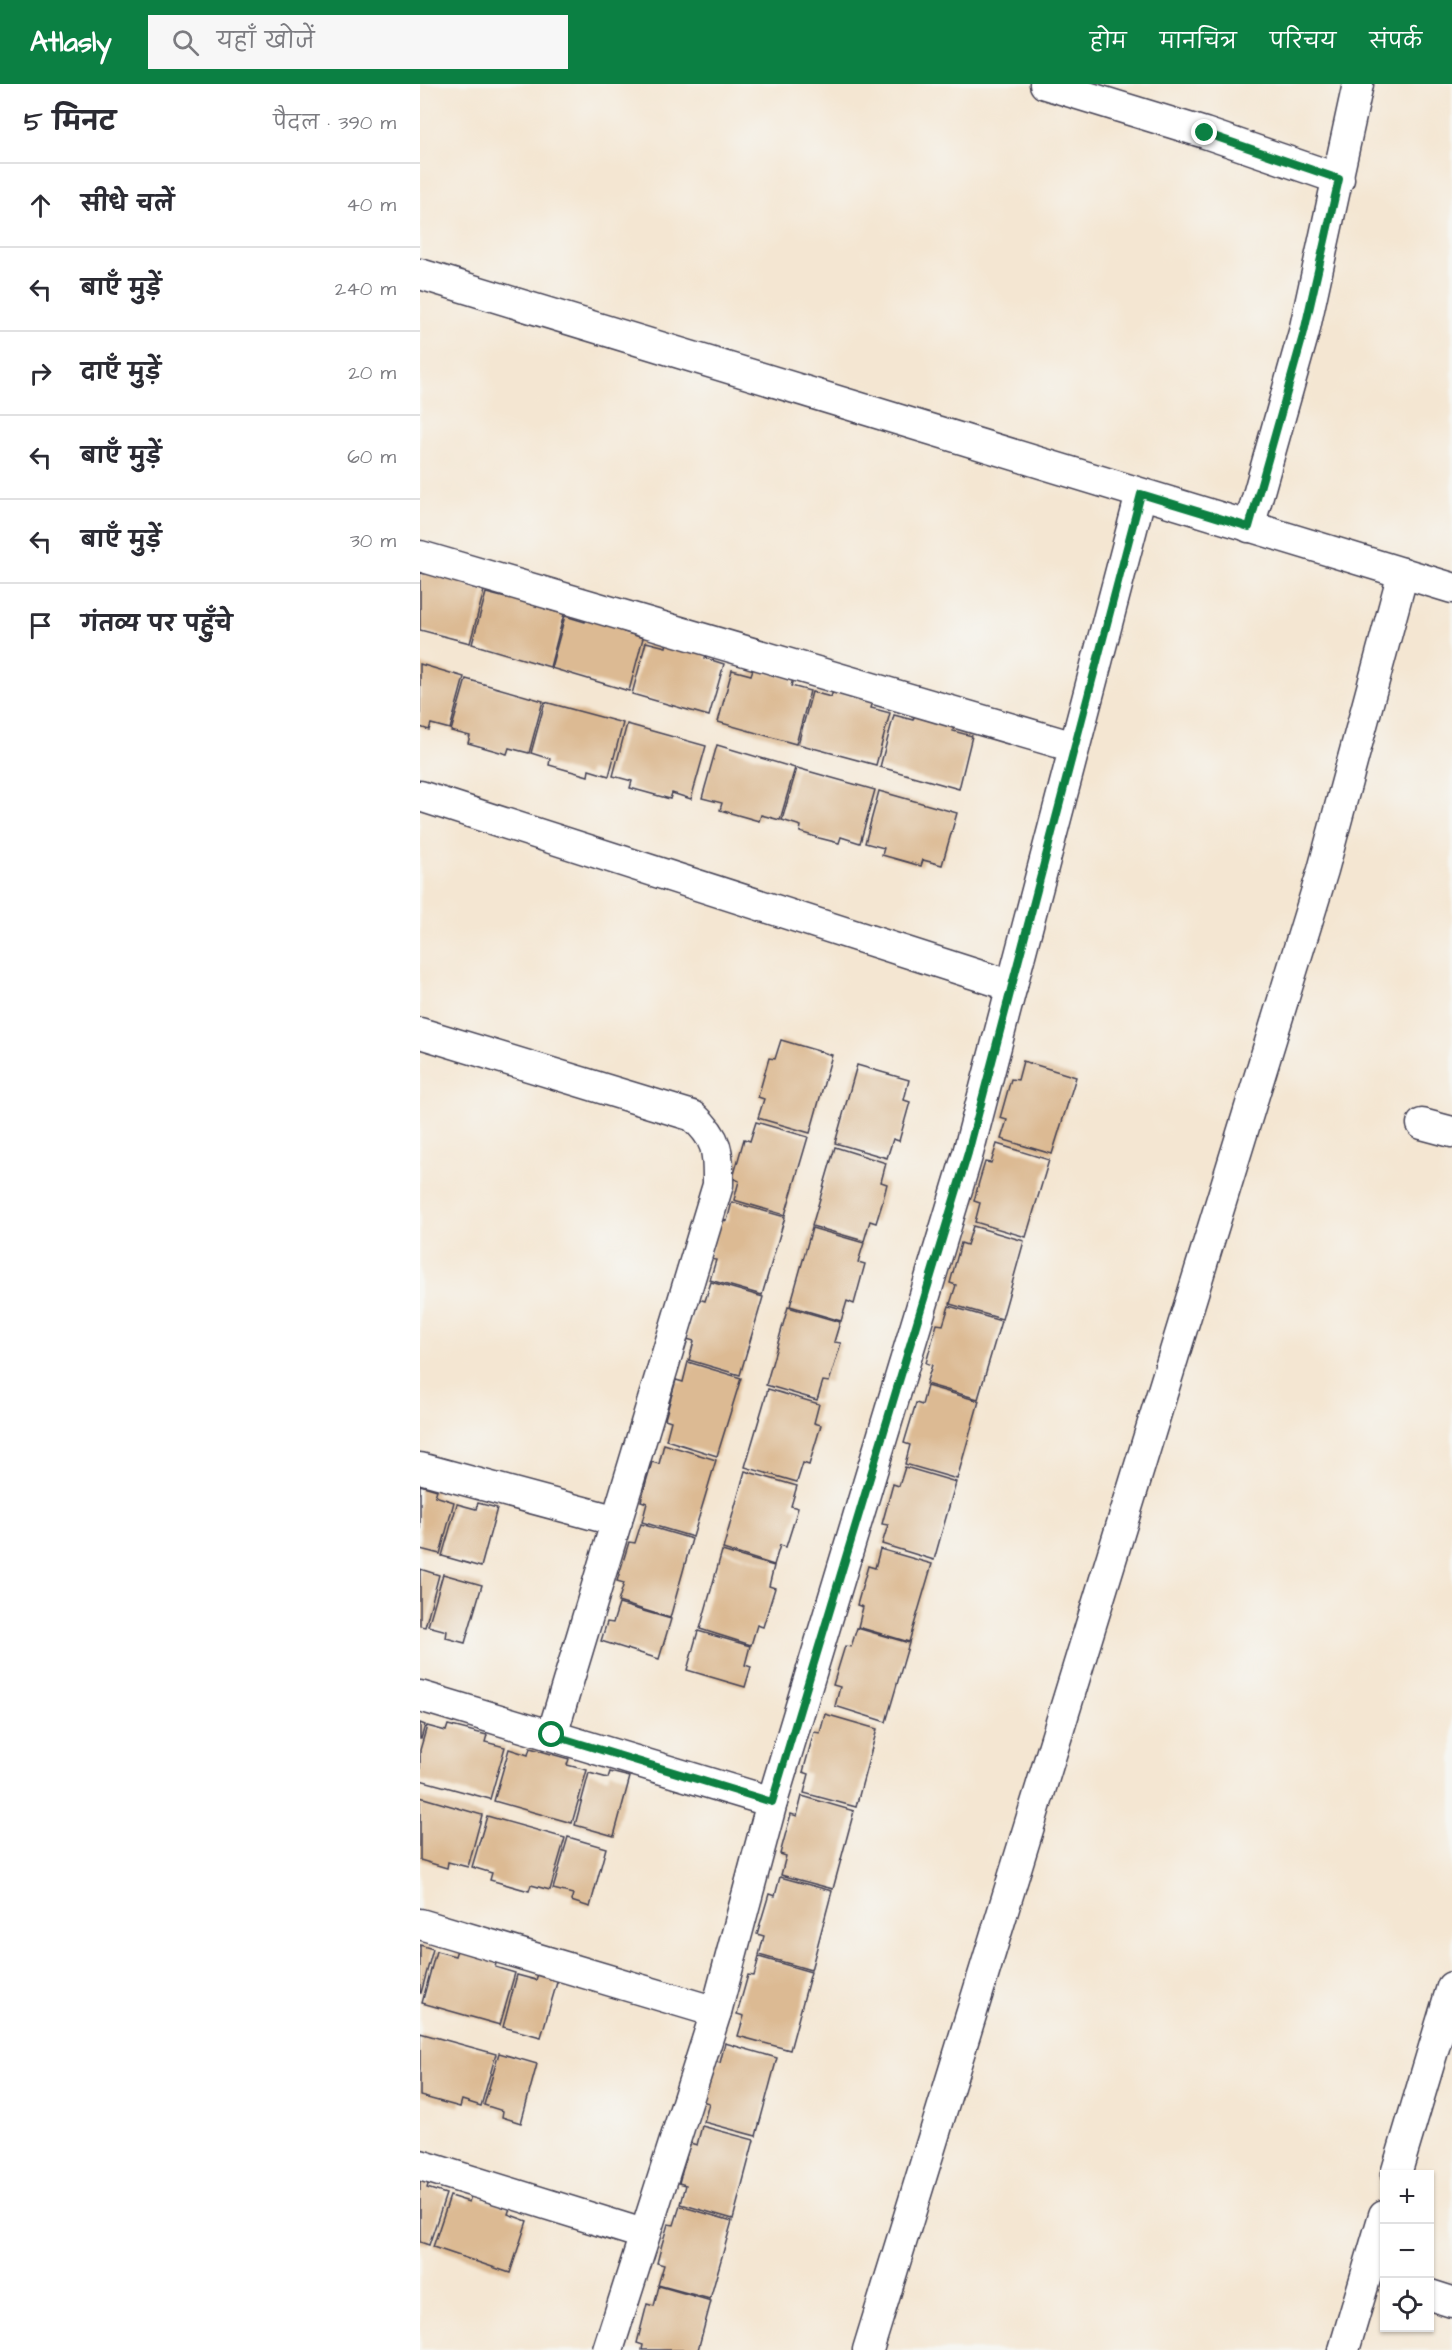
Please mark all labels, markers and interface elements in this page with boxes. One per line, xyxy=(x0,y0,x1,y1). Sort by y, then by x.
search box xyxy=(148,15,568,69)
text: Atlasly xyxy=(30,23,112,62)
icon: search xyxy=(169,26,202,59)
text: यहाँ खोजें xyxy=(217,26,314,57)
text: होम xyxy=(1090,27,1127,56)
text: मानचित्र xyxy=(1160,27,1237,56)
text: परिचय xyxy=(1270,27,1336,56)
text: संपर्क xyxy=(1369,27,1422,56)
text: 5 मिनट xyxy=(24,104,116,140)
text: पैदल · 390 m xyxy=(273,109,396,137)
route end xyxy=(1191,119,1217,145)
icon: ahead xyxy=(24,189,57,222)
text: सीधे चलें xyxy=(81,189,174,220)
text: 40 m xyxy=(346,191,396,219)
icon: left xyxy=(24,273,57,306)
text: बाएँ मुड़ें xyxy=(81,273,161,304)
text: 240 m xyxy=(335,275,396,303)
icon: right xyxy=(24,357,57,390)
text: दाएँ मुड़ें xyxy=(81,357,161,388)
text: 20 m xyxy=(348,359,396,387)
icon: left xyxy=(24,441,57,474)
text: बाएँ मुड़ें xyxy=(81,441,161,472)
text: 60 m xyxy=(347,443,396,471)
icon: left xyxy=(24,525,57,558)
text: बाएँ मुड़ें xyxy=(81,525,161,556)
text: 30 m xyxy=(350,527,396,555)
icon: arrive xyxy=(24,609,57,642)
text: गंतव्य पर पहुँचे xyxy=(81,609,232,640)
route start xyxy=(538,1721,564,1747)
map controls xyxy=(1380,2170,1434,2332)
button: + xyxy=(1380,2170,1434,2224)
button: − xyxy=(1380,2224,1434,2278)
button: locate xyxy=(1380,2278,1434,2332)

